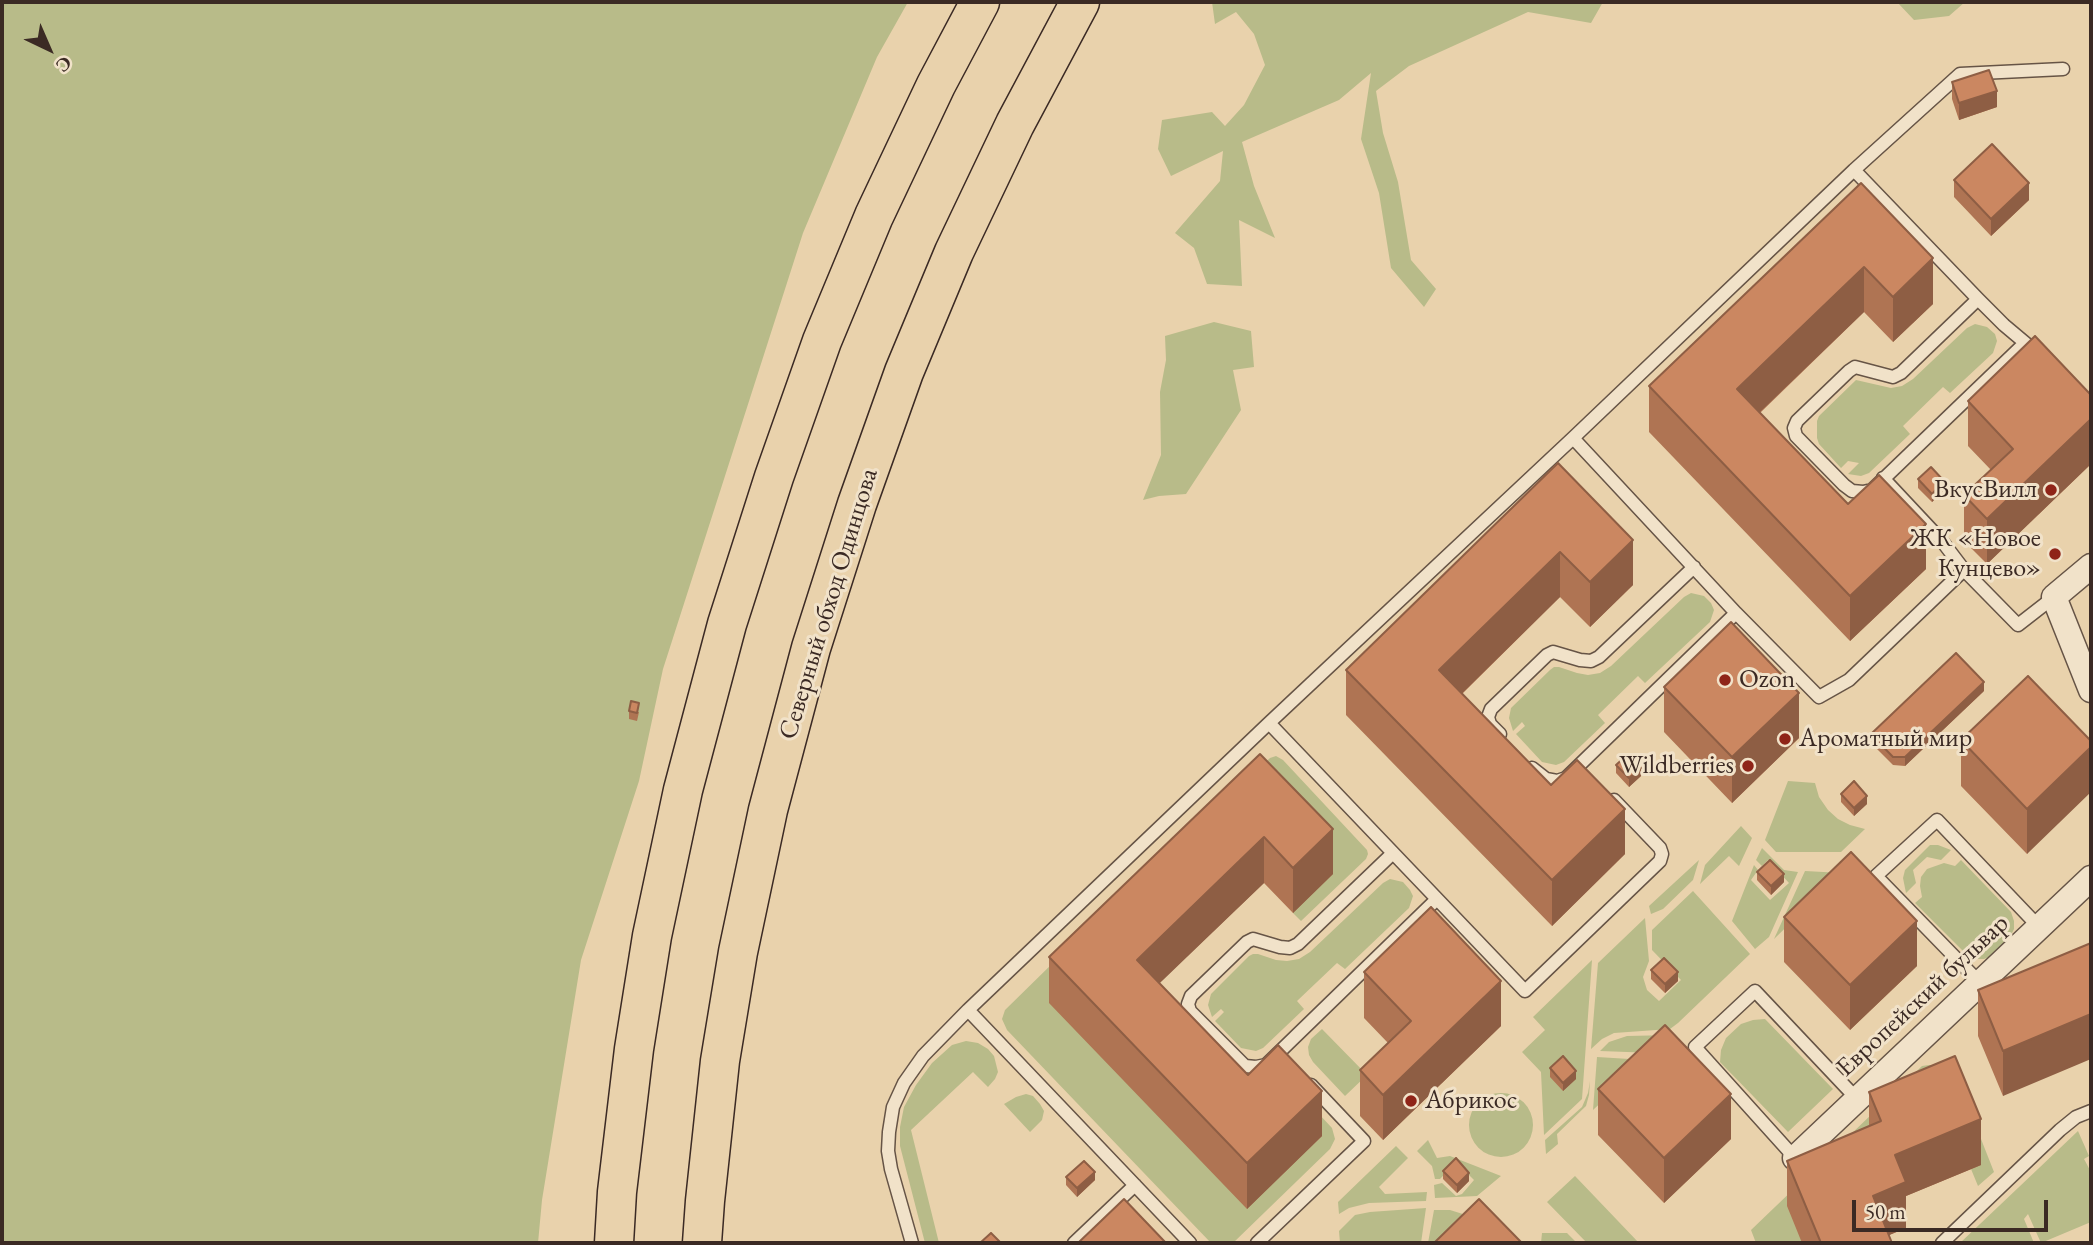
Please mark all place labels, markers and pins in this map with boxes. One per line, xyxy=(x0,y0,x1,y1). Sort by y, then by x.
place label: ВкусВилл xyxy=(1934,474,2037,506)
marker: ВкусВилл xyxy=(2043,482,2059,498)
place label: ЖК «Новое Кунцево» xyxy=(1910,523,2041,584)
marker: ЖК «Новое Кунцево» xyxy=(2047,546,2063,562)
place label: Ozon xyxy=(1739,664,1795,696)
marker: Ozon xyxy=(1717,672,1733,688)
place label: Ароматный мир xyxy=(1799,723,1972,755)
marker: Ароматный мир xyxy=(1777,731,1793,747)
place label: Wildberries xyxy=(1619,750,1734,782)
marker: Wildberries xyxy=(1740,758,1756,774)
place label: Абрикос xyxy=(1425,1085,1517,1117)
marker: Абрикос xyxy=(1403,1093,1419,1109)

